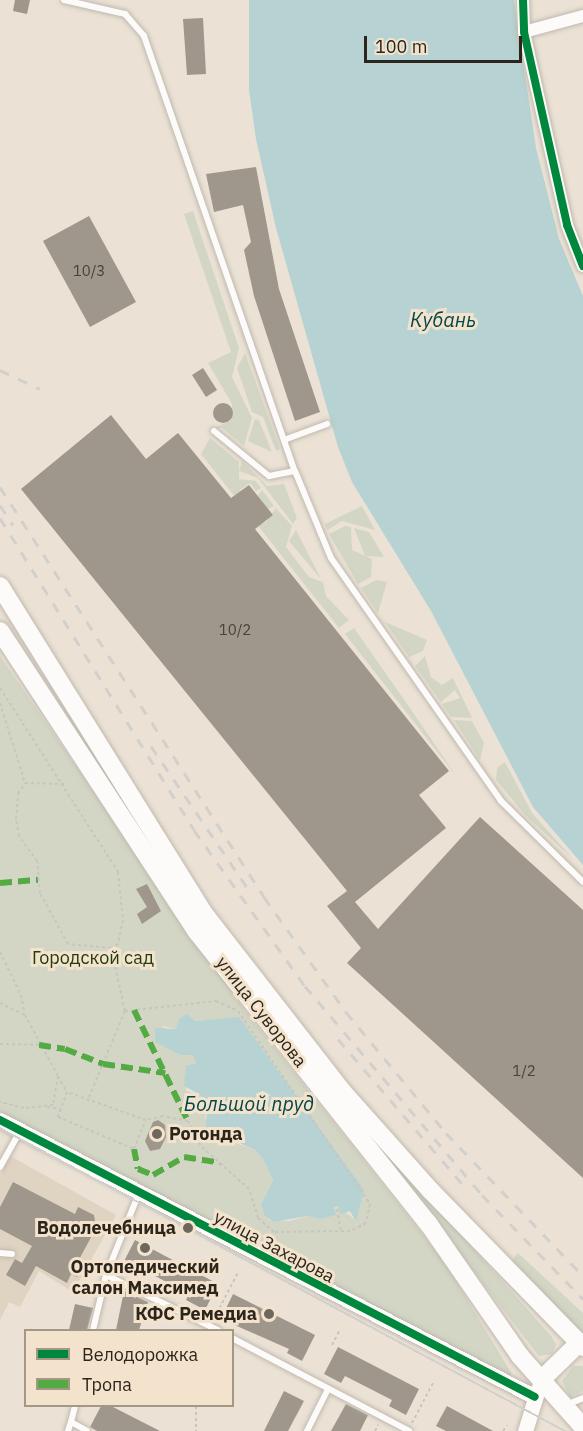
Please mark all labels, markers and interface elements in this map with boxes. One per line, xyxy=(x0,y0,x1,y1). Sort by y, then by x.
scale bar xyxy=(367,24,524,62)
text: 100 m xyxy=(375,35,427,58)
house number: 10/3 xyxy=(73,262,105,280)
water label: Кубань xyxy=(410,307,476,331)
house number: 10/2 xyxy=(219,621,251,639)
park label: Городской сад xyxy=(32,947,154,969)
street label: улица Суворова xyxy=(211,952,311,1072)
house number: 1/2 xyxy=(512,1062,536,1080)
water label: Большой пруд xyxy=(184,1091,314,1115)
place label: Ротонда xyxy=(169,1123,243,1145)
marker: Ротонда xyxy=(150,1127,164,1141)
street label: улица Захарова xyxy=(210,1206,338,1288)
place label: Водолечебница xyxy=(37,1217,176,1239)
marker: Водолечебница xyxy=(181,1221,195,1235)
marker: Ортопедический салон Максимед xyxy=(138,1241,152,1255)
place label: Ортопедический салон Максимед xyxy=(71,1257,219,1300)
place label: КФС Ремедиа xyxy=(135,1303,257,1325)
marker: КФС Ремедиа xyxy=(262,1307,276,1321)
legend xyxy=(24,1329,234,1407)
text: Велодорожка xyxy=(82,1343,198,1366)
text: Тропа xyxy=(82,1373,132,1396)

